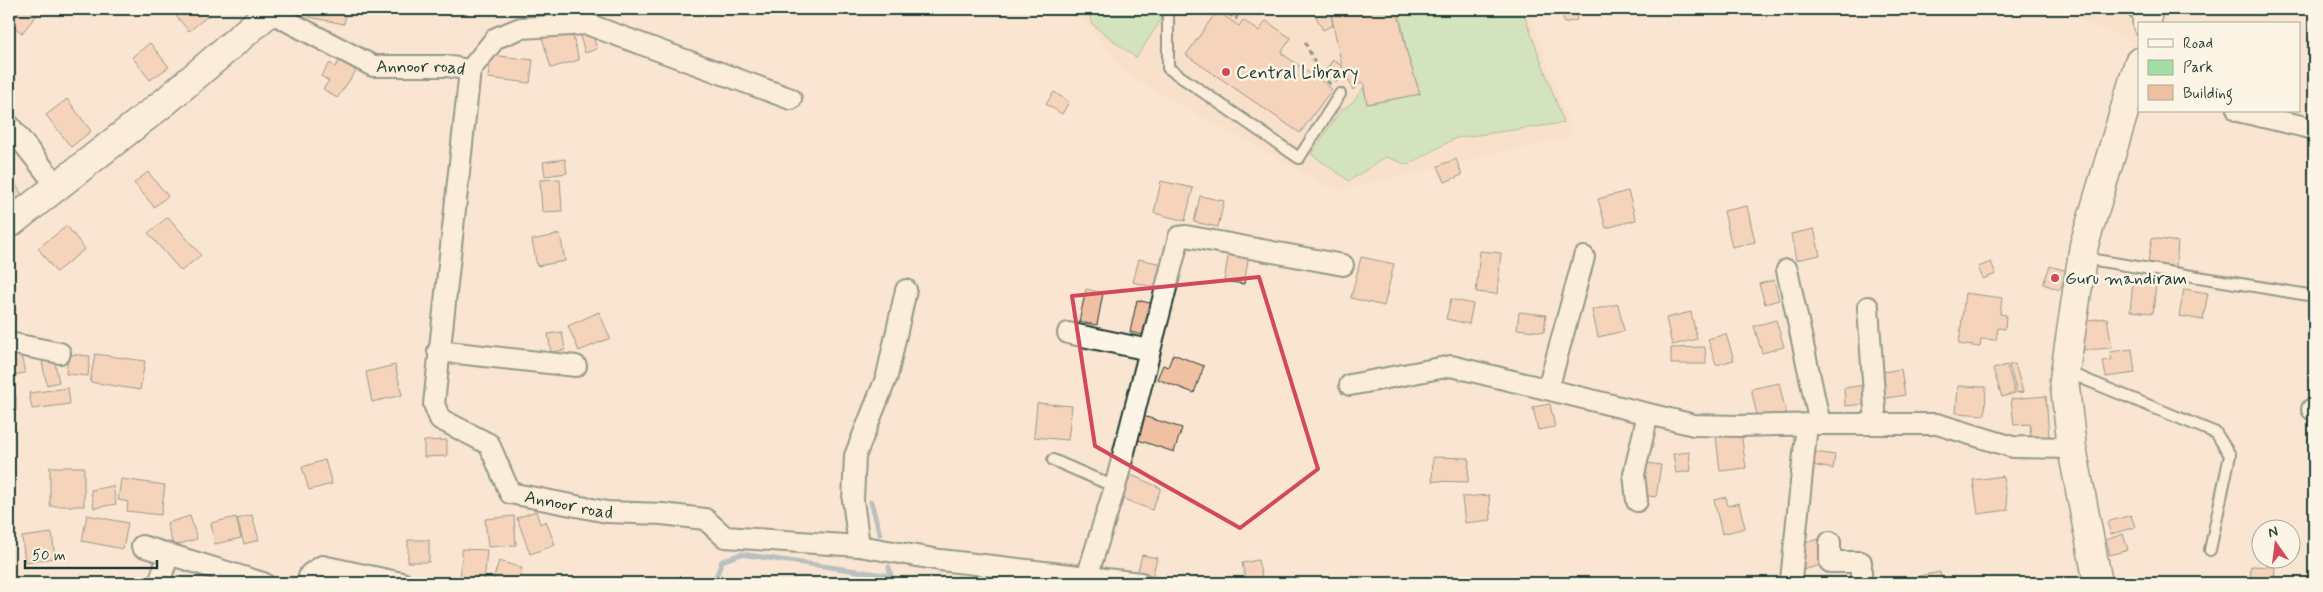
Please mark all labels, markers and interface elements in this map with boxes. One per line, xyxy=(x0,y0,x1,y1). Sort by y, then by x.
legend xyxy=(2138,22,2300,112)
text: Road xyxy=(2183,34,2213,54)
street label: Annoor road xyxy=(376,55,467,82)
text: Park xyxy=(2183,58,2213,78)
place label: Central Library xyxy=(1236,61,1359,85)
marker: Central Library xyxy=(1220,66,1232,78)
text: Building xyxy=(2183,84,2233,105)
place label: Guru mandiram xyxy=(2065,267,2187,291)
marker: Guru mandiram xyxy=(2049,272,2061,284)
street label: Annoor road xyxy=(522,485,613,525)
north arrow xyxy=(2250,520,2300,570)
text: N xyxy=(2266,522,2280,542)
scale bar xyxy=(25,537,158,569)
text: 50 m xyxy=(32,546,66,566)

